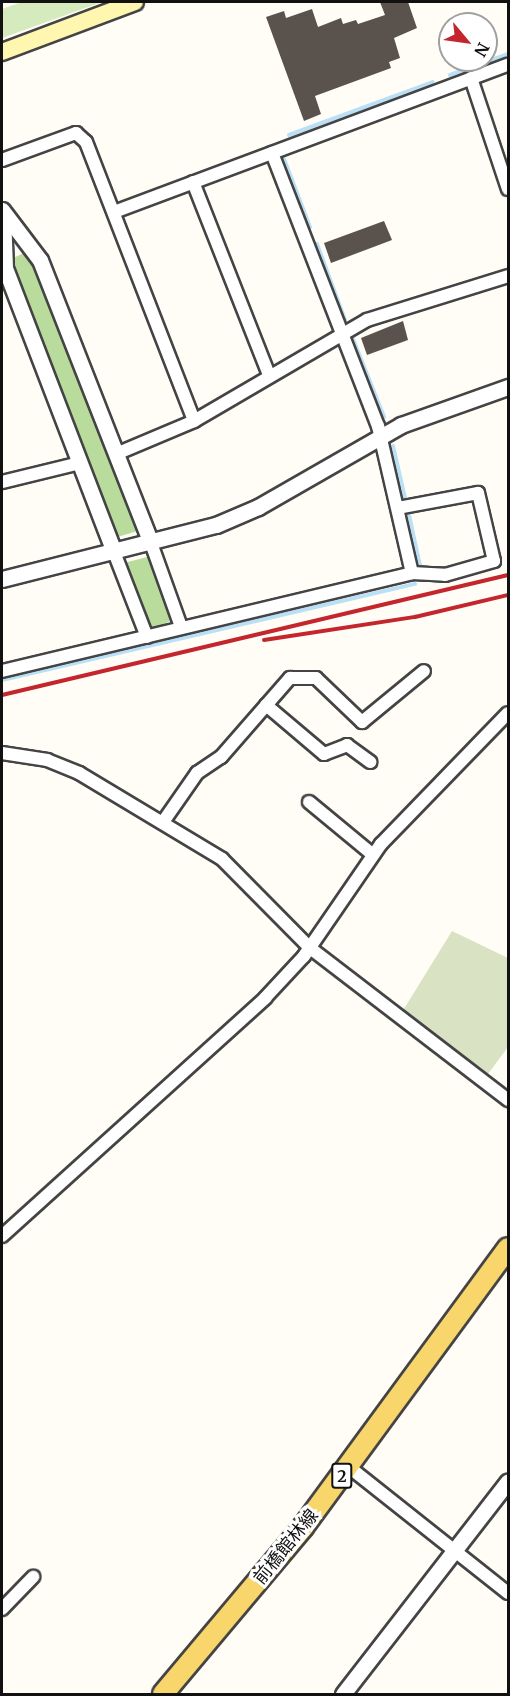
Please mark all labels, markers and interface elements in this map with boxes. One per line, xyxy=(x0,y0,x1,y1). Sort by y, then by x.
north arrow xyxy=(438,12,498,72)
text: N xyxy=(470,39,494,60)
road number: 2 xyxy=(330,1463,354,1489)
street label: 前橋館林線 xyxy=(249,1505,323,1589)

